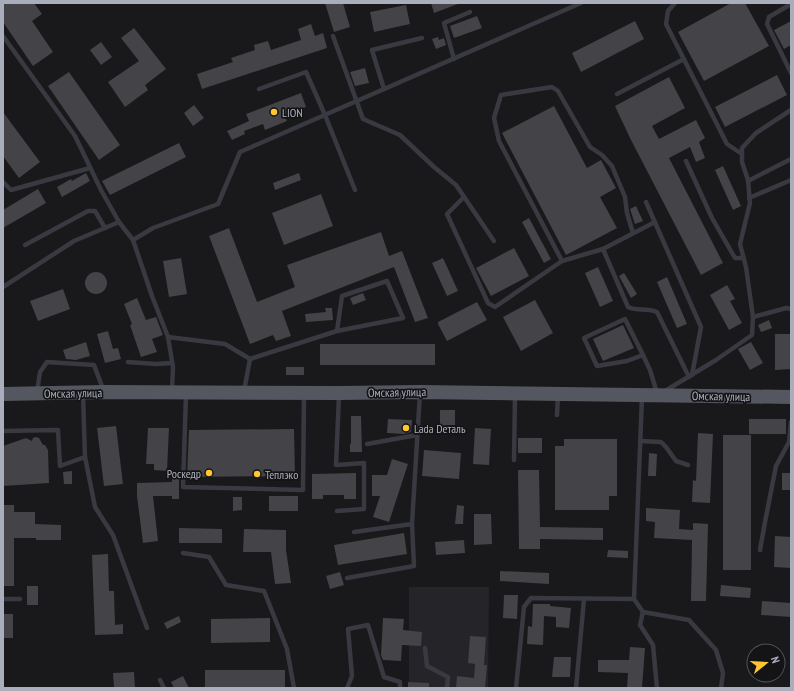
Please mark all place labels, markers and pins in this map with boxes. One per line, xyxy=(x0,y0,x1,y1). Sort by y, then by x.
place label: LION xyxy=(282,105,303,120)
marker: LION xyxy=(269,107,279,117)
place label: Lada Dеталь xyxy=(414,421,466,436)
marker: Lada Dеталь xyxy=(401,423,411,433)
place label: Роскедр xyxy=(167,466,201,481)
place label: Теплэко xyxy=(265,467,298,482)
marker: Роскедр xyxy=(204,468,214,478)
marker: Теплэко xyxy=(252,469,262,479)

